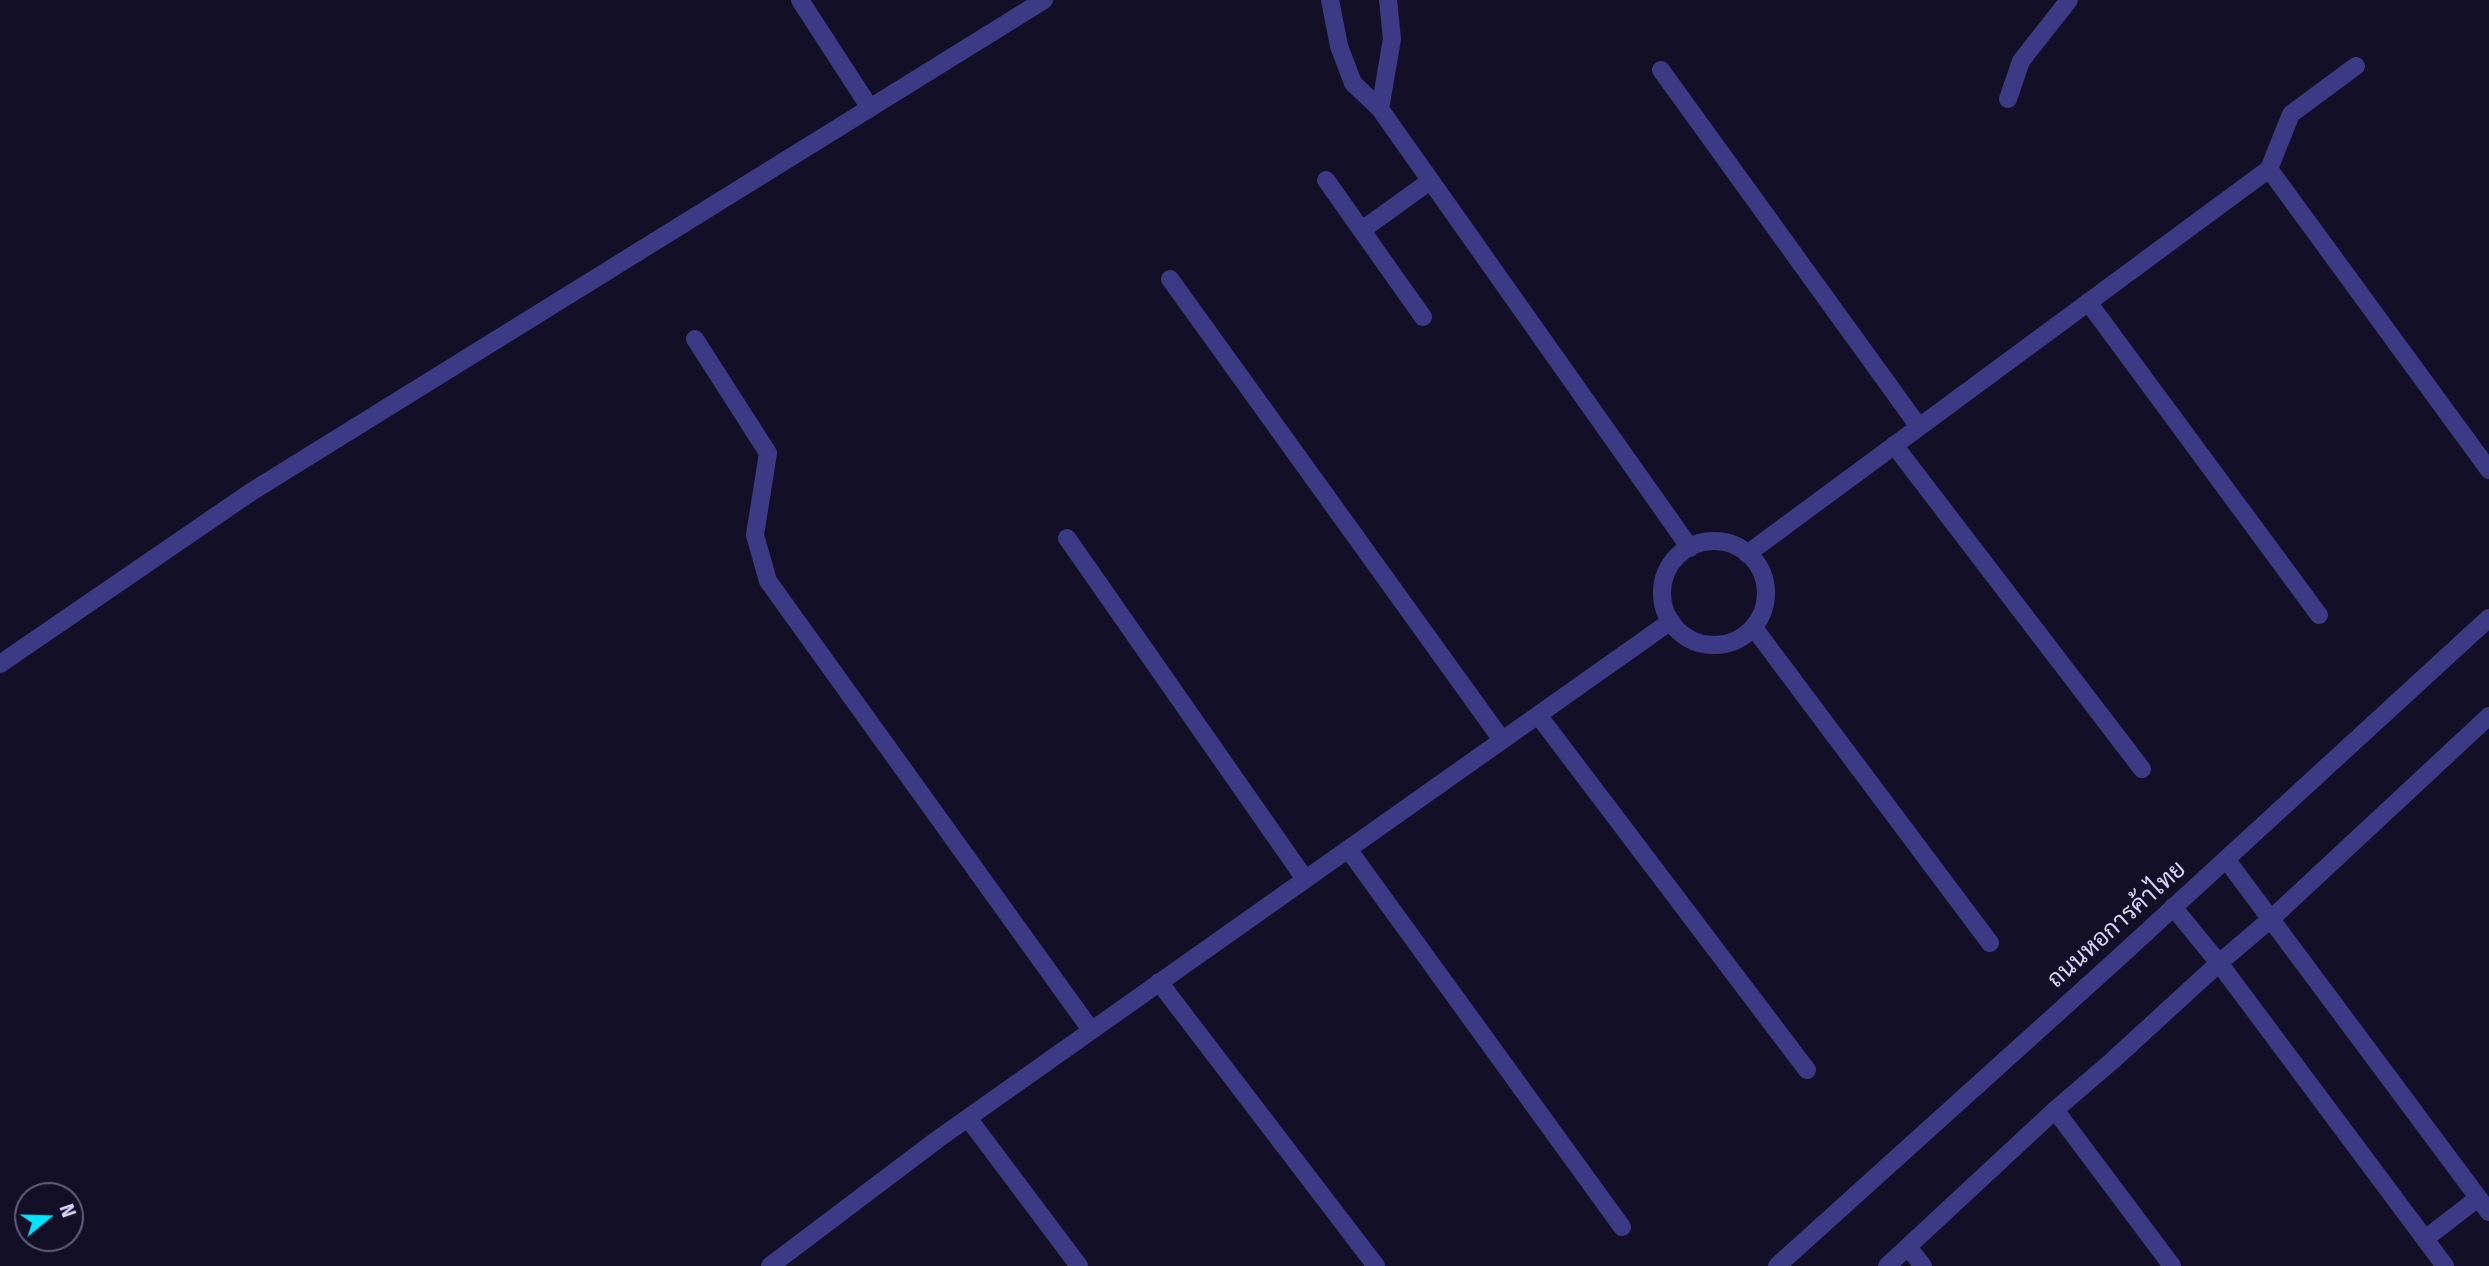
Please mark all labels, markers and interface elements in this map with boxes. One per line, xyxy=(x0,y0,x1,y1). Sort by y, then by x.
street label: ถนนหอการค้าไทย xyxy=(2042,855,2192,995)
north arrow xyxy=(14,1182,84,1252)
text: N xyxy=(55,1201,80,1220)

